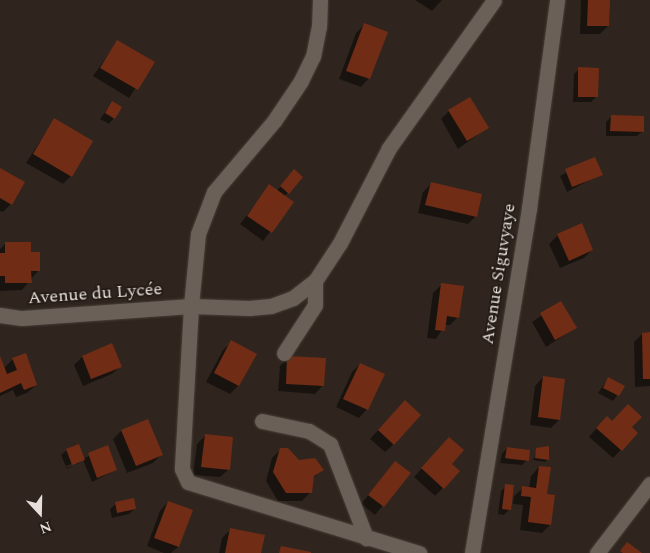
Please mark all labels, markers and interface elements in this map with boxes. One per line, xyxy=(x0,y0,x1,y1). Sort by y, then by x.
street label: Avenue Siguvyaye xyxy=(477,202,521,346)
street label: Avenue du Lycée xyxy=(27,279,163,309)
north arrow xyxy=(15,488,65,538)
text: N xyxy=(36,516,55,539)

